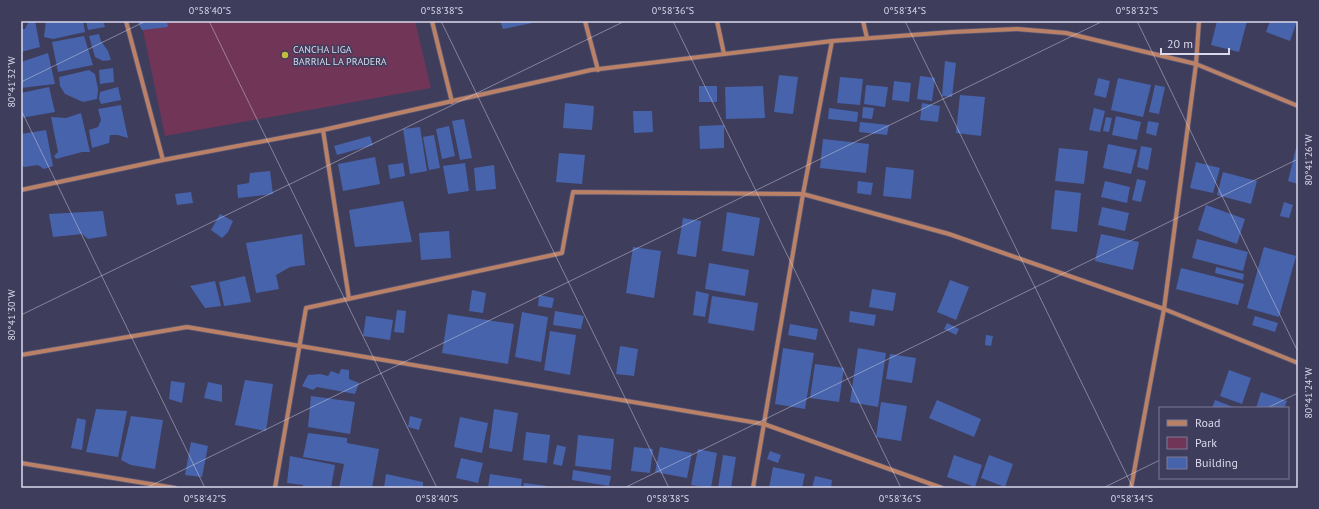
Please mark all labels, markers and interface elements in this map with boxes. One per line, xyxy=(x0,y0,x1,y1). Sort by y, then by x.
text: 0°58'40"S xyxy=(189,4,231,17)
text: 0°58'38"S xyxy=(421,4,463,17)
text: 0°58'36"S xyxy=(652,4,694,17)
text: 0°58'34"S xyxy=(884,4,926,17)
text: 0°58'32"S xyxy=(1116,4,1158,17)
scale bar xyxy=(1161,30,1229,56)
text: 20 m xyxy=(1167,36,1193,51)
place label: CANCHA LIGA BARRIAL LA PRADERA xyxy=(293,43,387,68)
marker: CANCHA LIGA BARRIAL LA PRADERA xyxy=(280,50,290,60)
text: 80°41'32"W xyxy=(5,56,18,108)
text: 80°41'26"W xyxy=(1302,134,1315,186)
text: 80°41'30"W xyxy=(5,289,18,341)
text: 80°41'24"W xyxy=(1302,367,1315,419)
legend xyxy=(1159,407,1289,479)
text: Road xyxy=(1195,415,1220,430)
text: Park xyxy=(1195,435,1217,450)
text: Building xyxy=(1195,455,1238,470)
text: 0°58'42"S xyxy=(184,492,226,505)
text: 0°58'40"S xyxy=(416,492,458,505)
text: 0°58'38"S xyxy=(647,492,689,505)
text: 0°58'36"S xyxy=(879,492,921,505)
text: 0°58'34"S xyxy=(1111,492,1153,505)

